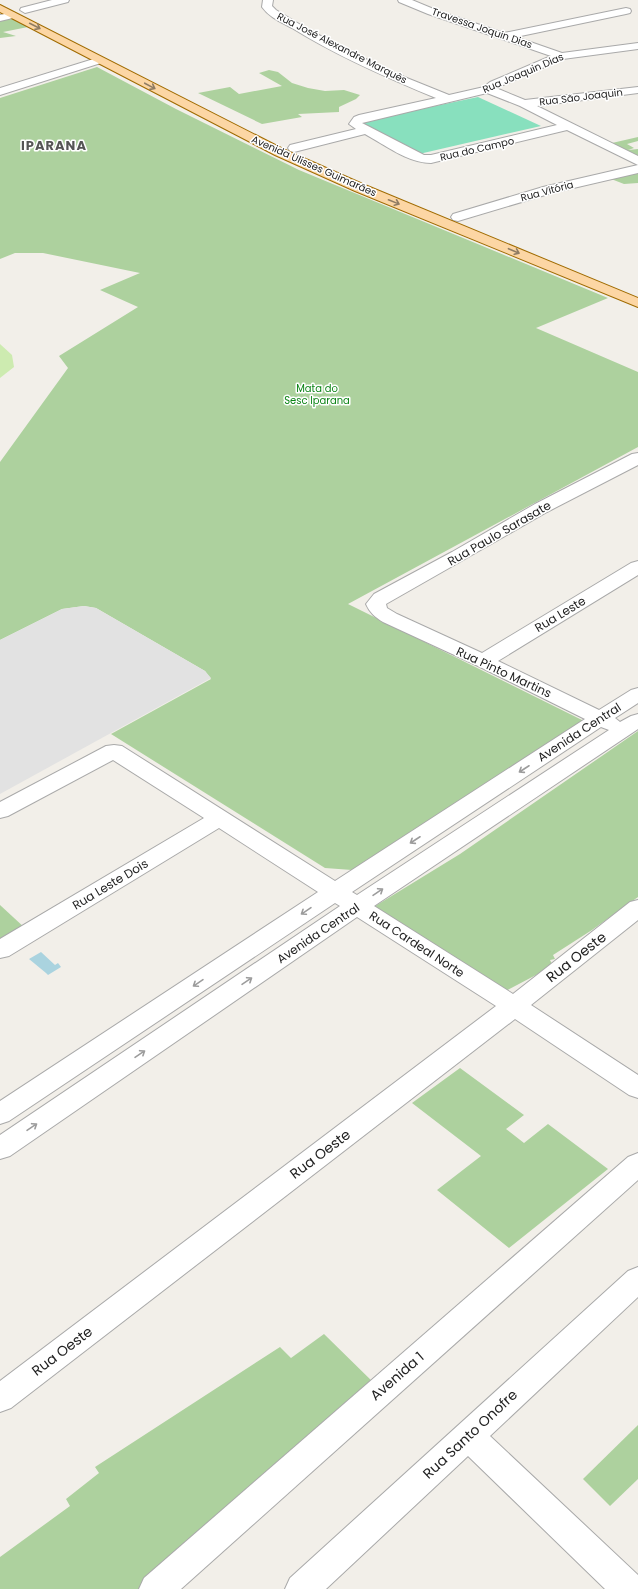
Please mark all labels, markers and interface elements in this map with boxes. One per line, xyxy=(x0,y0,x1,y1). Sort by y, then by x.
street label: Travessa Joquin Dias xyxy=(430,4,534,52)
street label: Rua José Alexandre Marquês xyxy=(274,9,410,87)
one-way arrow xyxy=(28,23,40,30)
street label: Rua Joaquin Dias xyxy=(480,49,566,97)
one-way arrow xyxy=(144,83,156,90)
street label: Rua São Joaquin xyxy=(538,84,624,110)
street label: Avenida Ulisses Guimarães xyxy=(249,132,379,200)
street label: Rua do Campo xyxy=(438,133,516,165)
district label: IPARANA xyxy=(21,136,87,155)
street label: Rua Vitória xyxy=(519,177,575,205)
one-way arrow xyxy=(387,198,399,206)
one-way arrow xyxy=(507,248,519,256)
park label: Mata do Sesc Iparana xyxy=(284,381,350,408)
street label: Rua Paulo Sarasate xyxy=(444,496,554,570)
street label: Rua Leste xyxy=(531,592,589,636)
street label: Rua Pinto Martins xyxy=(454,642,554,702)
street label: Avenida Central xyxy=(534,699,624,765)
one-way arrow xyxy=(518,765,529,773)
one-way arrow xyxy=(409,836,420,844)
street label: Rua Leste Dois xyxy=(69,855,151,913)
one-way arrow xyxy=(372,888,383,896)
street label: Avenida Central xyxy=(273,899,363,967)
one-way arrow xyxy=(301,907,312,915)
street label: Rua Cardeal Norte xyxy=(366,907,468,981)
street label: Rua Oeste xyxy=(542,927,611,987)
one-way arrow xyxy=(242,976,253,985)
one-way arrow xyxy=(192,979,203,987)
one-way arrow xyxy=(134,1050,145,1058)
one-way arrow xyxy=(26,1123,37,1131)
street label: Rua Oeste xyxy=(285,1124,355,1183)
street label: Rua Oeste xyxy=(27,1321,97,1380)
street label: Avenida 1 xyxy=(366,1347,428,1405)
street label: Rua Santo Onofre xyxy=(418,1385,522,1483)

